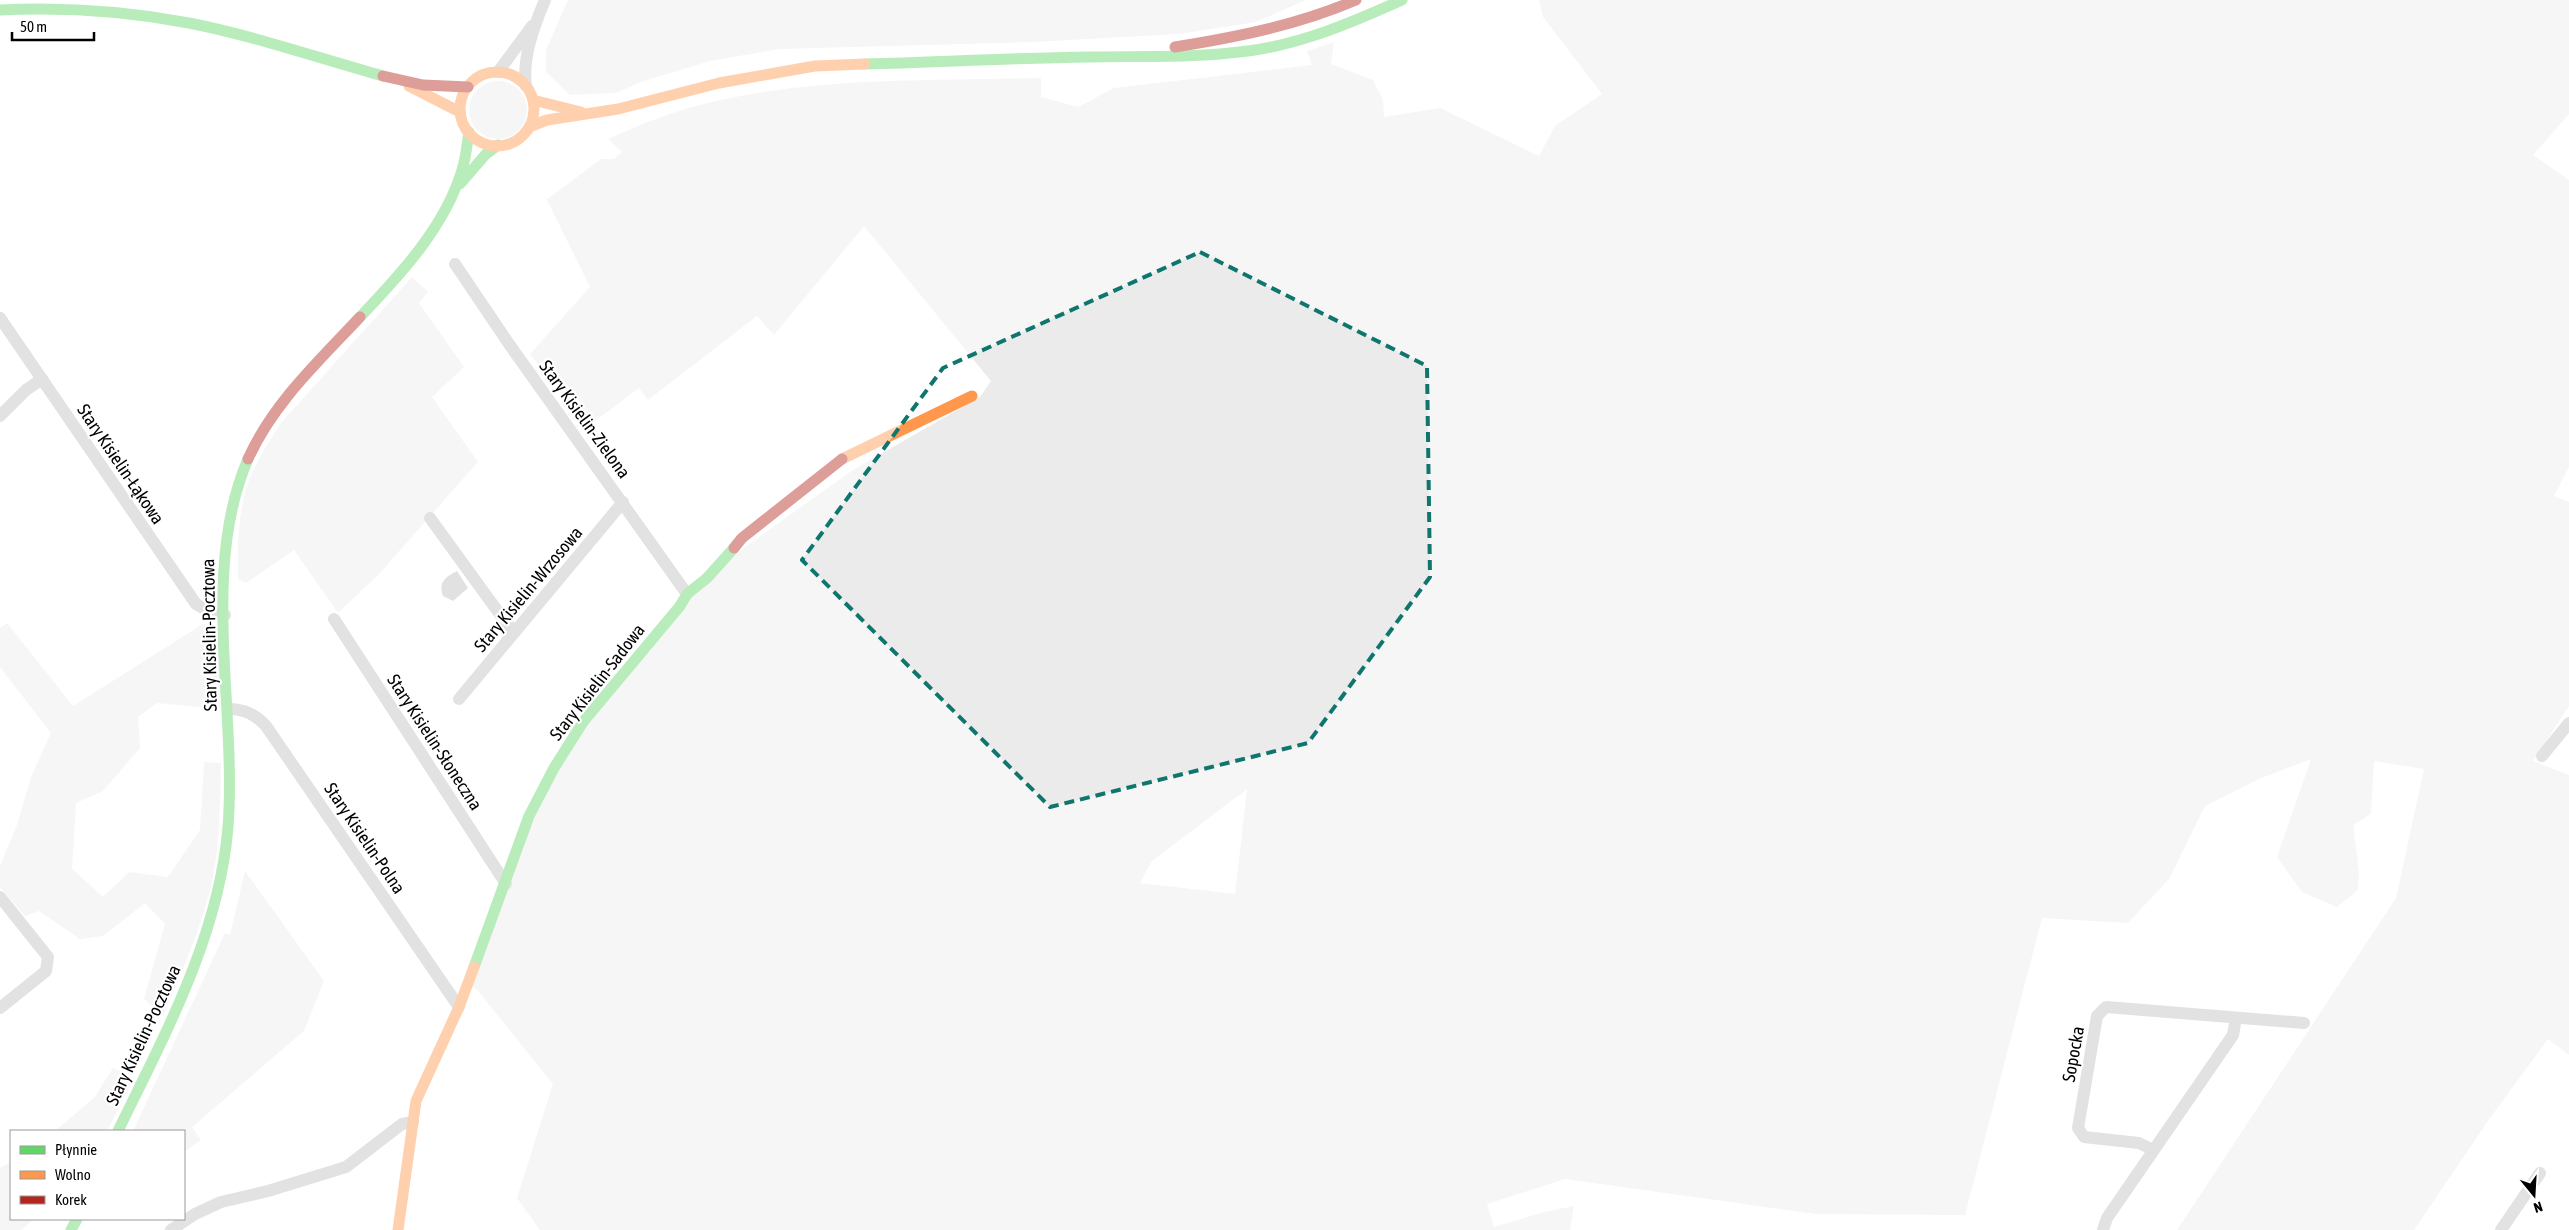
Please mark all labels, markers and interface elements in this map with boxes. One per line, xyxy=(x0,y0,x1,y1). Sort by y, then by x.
scale bar xyxy=(12,10,95,42)
text: 50 m xyxy=(20,18,47,35)
street label: Stary Kisielin-Zielona xyxy=(535,356,635,482)
street label: Stary Kisielin-Łąkowa xyxy=(73,400,169,528)
street label: Stary Kisielin-Wrzosowa xyxy=(470,522,586,656)
street label: Stary Kisielin-Pocztowa xyxy=(197,559,221,711)
street label: Stary Kisielin-Sadowa xyxy=(545,620,649,744)
street label: Stary Kisielin-Słoneczna xyxy=(383,670,487,814)
street label: Stary Kisielin-Polna xyxy=(320,779,410,897)
street label: Stary Kisielin-Pocztowa xyxy=(101,961,185,1109)
street label: Sopocka xyxy=(2058,1025,2088,1083)
legend xyxy=(10,1130,185,1220)
text: Płynnie xyxy=(55,1141,97,1158)
text: Wolno xyxy=(55,1166,91,1183)
north arrow xyxy=(2509,1170,2559,1220)
text: Korek xyxy=(55,1191,87,1208)
text: N xyxy=(2532,1198,2544,1216)

